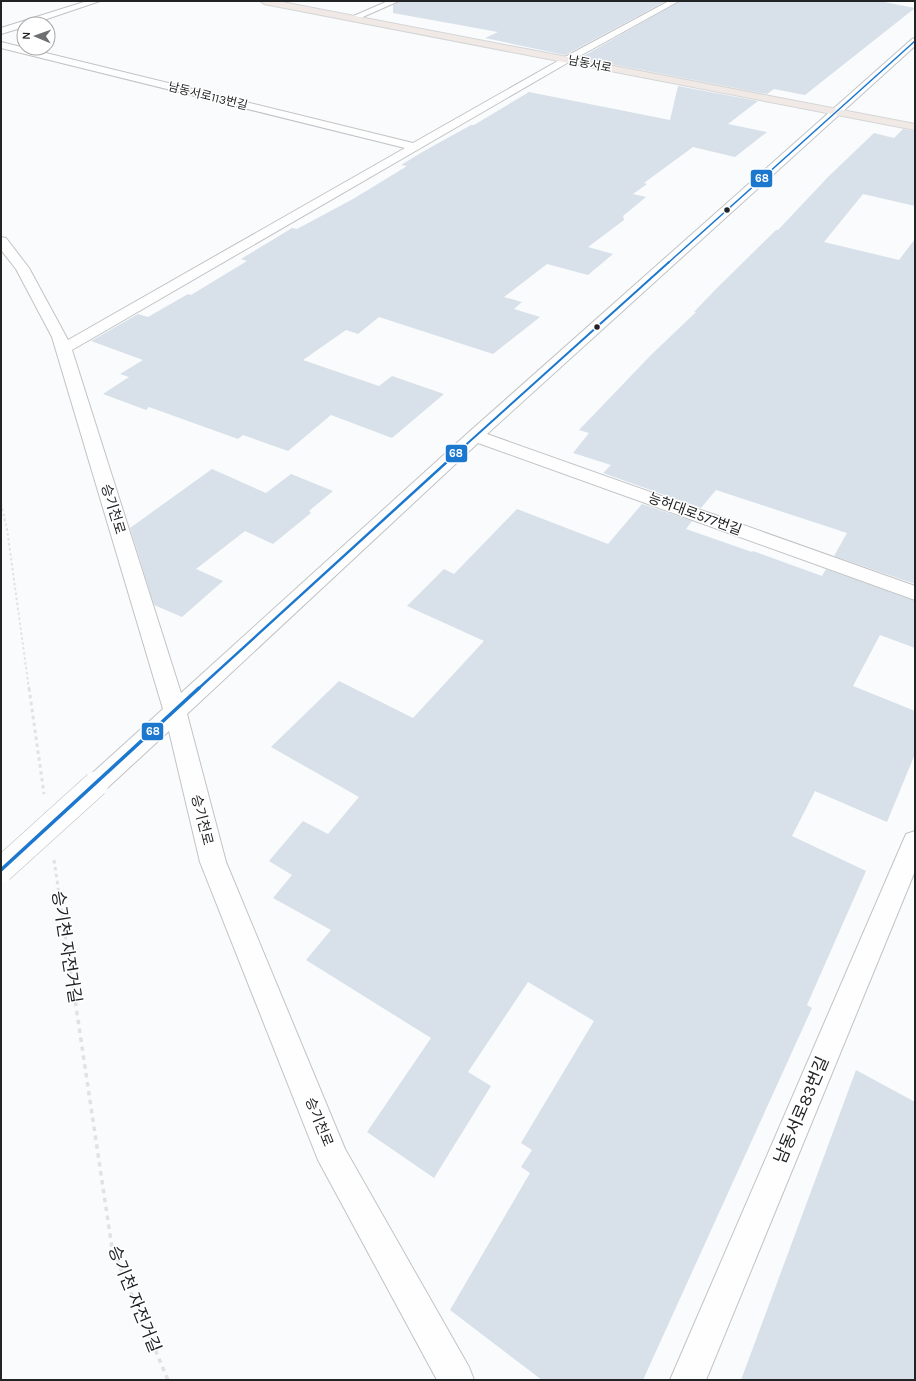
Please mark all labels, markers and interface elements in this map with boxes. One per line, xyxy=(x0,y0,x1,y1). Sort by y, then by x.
north arrow xyxy=(16,16,56,56)
text: N xyxy=(20,31,33,40)
street label: 남동서로 xyxy=(567,53,613,75)
street label: 남동서로113번길 xyxy=(167,79,249,113)
line badge: 68 xyxy=(750,169,773,188)
text: 68 xyxy=(755,172,769,185)
unlabelled marker xyxy=(722,205,732,215)
unlabelled marker xyxy=(592,322,602,332)
line badge: 68 xyxy=(445,444,468,463)
text: 68 xyxy=(449,447,463,460)
street label: 승기천로 xyxy=(97,482,129,536)
street label: 능허대로577번길 xyxy=(646,489,744,539)
line badge: 68 xyxy=(141,722,164,741)
text: 68 xyxy=(146,725,160,738)
street label: 승기천로 xyxy=(188,793,217,847)
street label: 승기천 자전거길 xyxy=(48,889,86,1005)
street label: 남동서로83번길 xyxy=(769,1053,833,1167)
street label: 승기천로 xyxy=(301,1095,337,1149)
street label: 승기천 자전거길 xyxy=(104,1243,166,1355)

